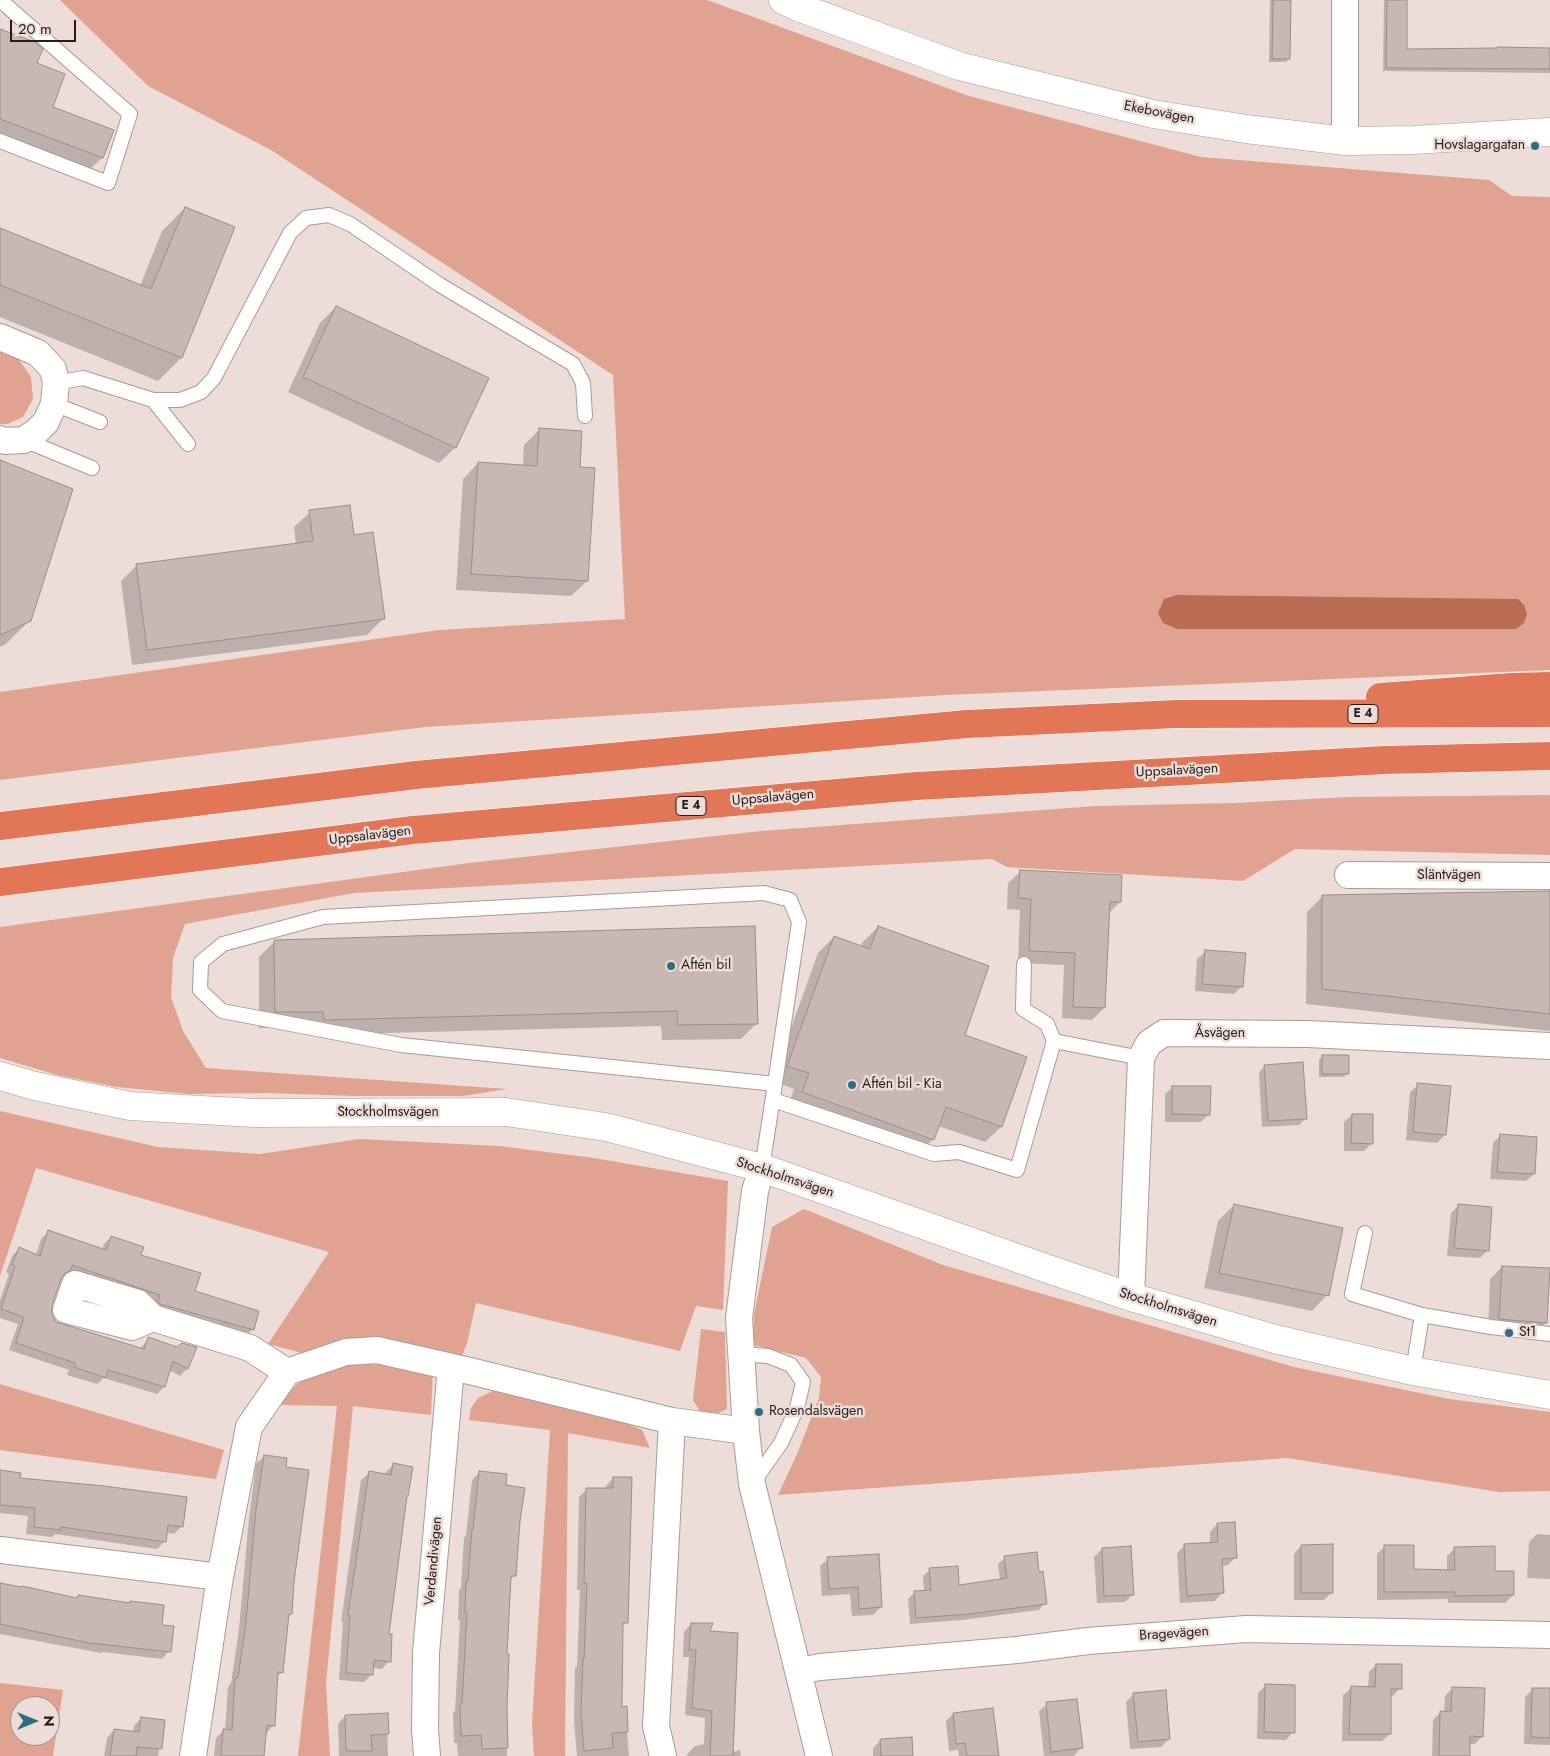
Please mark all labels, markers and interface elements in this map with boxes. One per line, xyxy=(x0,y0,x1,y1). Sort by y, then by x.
scale bar xyxy=(12,10,79,42)
text: 20 m xyxy=(18,18,52,40)
street label: Ekebovägen xyxy=(1122,98,1196,128)
place label: Hovslagargatan xyxy=(1434,138,1525,154)
marker: Hovslagargatan xyxy=(1529,140,1541,152)
road number: E 4 xyxy=(1348,704,1378,724)
street label: Uppsalavägen xyxy=(1135,760,1219,782)
street label: Uppsalavägen xyxy=(731,786,815,810)
road number: E 4 xyxy=(676,796,706,816)
street label: Uppsalavägen xyxy=(328,823,412,849)
street label: Släntvägen xyxy=(1417,868,1481,884)
place label: Aftén bil xyxy=(681,958,731,974)
marker: Aftén bil xyxy=(665,960,677,972)
street label: Åsvägen xyxy=(1195,1026,1245,1042)
place label: Aftén bil - Kia xyxy=(862,1077,942,1093)
marker: Aftén bil - Kia xyxy=(846,1079,858,1091)
street label: Stockholmsvägen xyxy=(337,1105,439,1121)
street label: Stockholmsvägen xyxy=(734,1154,836,1202)
street label: Stockholmsvägen xyxy=(1117,1285,1219,1331)
place label: St1 xyxy=(1519,1325,1536,1341)
marker: St1 xyxy=(1503,1327,1515,1339)
place label: Rosendalsvägen xyxy=(769,1404,864,1420)
marker: Rosendalsvägen xyxy=(753,1406,765,1418)
street label: Verdandivägen xyxy=(422,1516,446,1606)
street label: Bragevägen xyxy=(1139,1623,1209,1645)
north arrow xyxy=(10,1696,60,1746)
text: N xyxy=(39,1715,59,1727)

